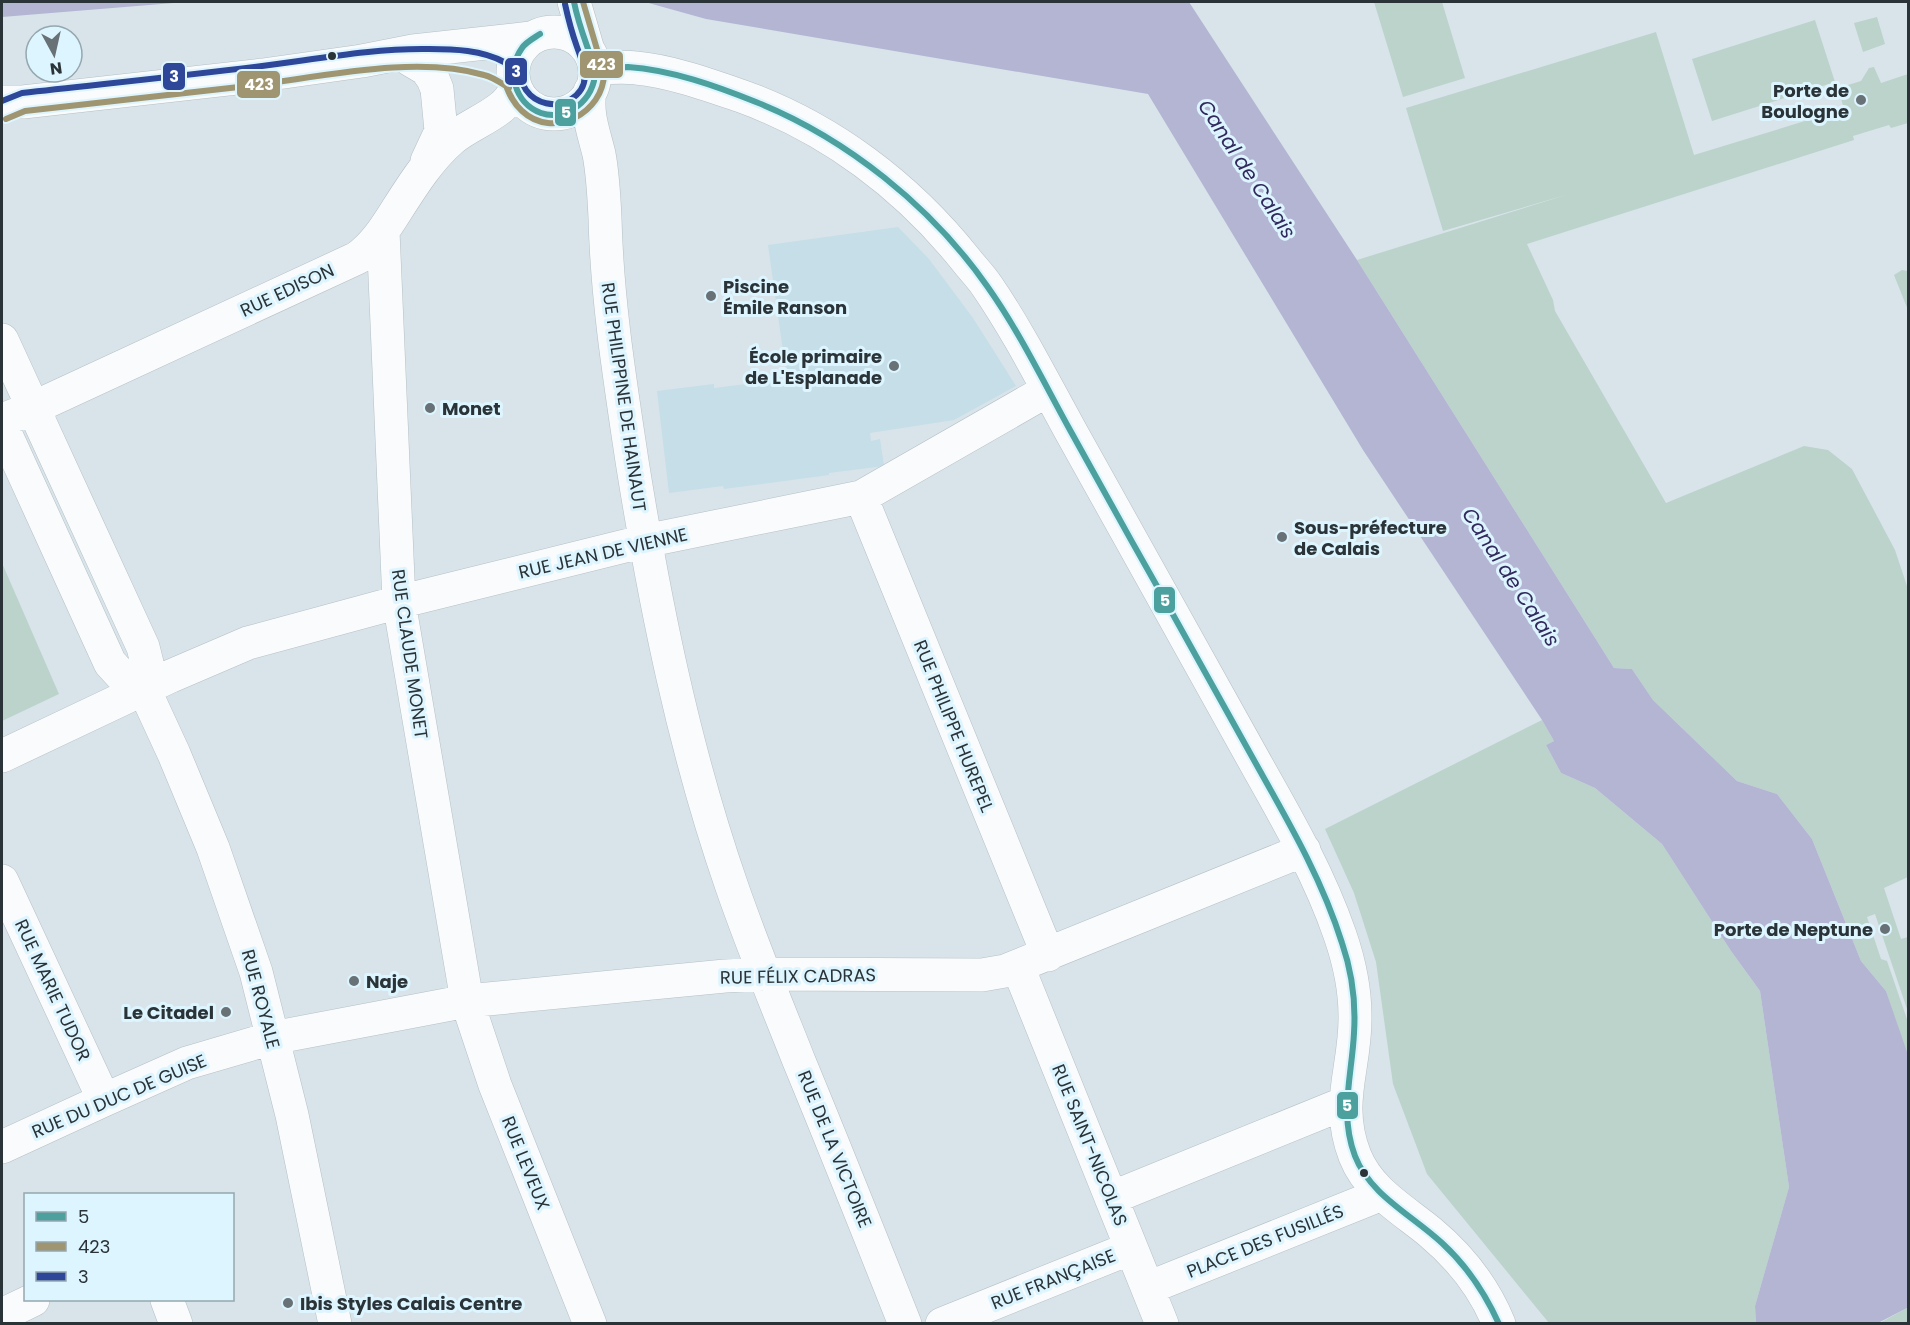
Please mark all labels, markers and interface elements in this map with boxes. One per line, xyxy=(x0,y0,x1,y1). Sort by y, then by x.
north arrow xyxy=(24,24,84,84)
unlabelled marker xyxy=(326,50,338,62)
line badge: 423 xyxy=(579,50,624,79)
text: 423 xyxy=(586,53,616,76)
text: N xyxy=(48,56,64,81)
line badge: 3 xyxy=(504,57,528,86)
text: 3 xyxy=(511,60,521,83)
line badge: 3 xyxy=(162,62,186,91)
text: 3 xyxy=(169,65,179,88)
line badge: 423 xyxy=(236,70,281,99)
text: 423 xyxy=(244,73,274,96)
place label: Porte de Boulogne xyxy=(1761,78,1849,124)
marker: Porte de Boulogne xyxy=(1854,93,1868,107)
water label: Canal de Calais xyxy=(1191,94,1303,244)
line badge: 5 xyxy=(554,98,577,127)
text: 5 xyxy=(561,101,571,124)
street label: RUE EDISON xyxy=(236,257,338,323)
place label: Piscine Émile Ranson xyxy=(723,274,847,320)
street label: RUE PHILIPPINE DE HAINAUT xyxy=(596,281,652,513)
marker: Piscine Émile Ranson xyxy=(704,289,718,303)
place label: École primaire de L'Esplanade xyxy=(745,344,882,390)
marker: École primaire de L'Esplanade xyxy=(887,359,901,373)
place label: Monet xyxy=(442,396,501,421)
marker: Monet xyxy=(423,401,437,415)
water label: Canal de Calais xyxy=(1455,502,1567,652)
place label: Sous-préfecture de Calais xyxy=(1294,515,1447,561)
street label: RUE JEAN DE VIENNE xyxy=(516,521,690,585)
marker: Sous-préfecture de Calais xyxy=(1275,530,1289,544)
street label: RUE CLAUDE MONET xyxy=(386,568,434,741)
line badge: 5 xyxy=(1153,586,1176,614)
text: 5 xyxy=(1160,589,1170,612)
street label: RUE PHILIPPE HUREPEL xyxy=(908,636,1000,816)
street label: RUE MARIE TUDOR xyxy=(9,915,97,1065)
place label: Porte de Neptune xyxy=(1714,917,1873,942)
marker: Porte de Neptune xyxy=(1878,922,1892,936)
street label: RUE ROYALE xyxy=(236,947,286,1051)
street label: RUE FÉLIX CADRAS xyxy=(720,962,876,990)
place label: Naje xyxy=(366,969,408,994)
marker: Naje xyxy=(347,974,361,988)
place label: Le Citadel xyxy=(123,1000,214,1025)
marker: Le Citadel xyxy=(219,1005,233,1019)
street label: RUE DU DUC DE GUISE xyxy=(28,1048,210,1144)
street label: RUE SAINT-NICOLAS xyxy=(1046,1060,1134,1230)
street label: RUE DE LA VICTOIRE xyxy=(792,1067,878,1231)
line badge: 5 xyxy=(1336,1091,1359,1120)
text: 5 xyxy=(1342,1094,1352,1117)
street label: RUE LEVEUX xyxy=(496,1112,556,1214)
unlabelled marker xyxy=(1358,1167,1370,1179)
legend xyxy=(24,1193,234,1301)
street label: PLACE DES FUSILLÉS xyxy=(1183,1198,1347,1284)
text: 5 xyxy=(78,1204,89,1229)
text: 423 xyxy=(78,1234,110,1259)
street label: RUE FRANÇAISE xyxy=(987,1243,1119,1315)
text: 3 xyxy=(78,1264,89,1289)
place label: Ibis Styles Calais Centre xyxy=(300,1291,522,1316)
marker: Ibis Styles Calais Centre xyxy=(281,1296,295,1310)

